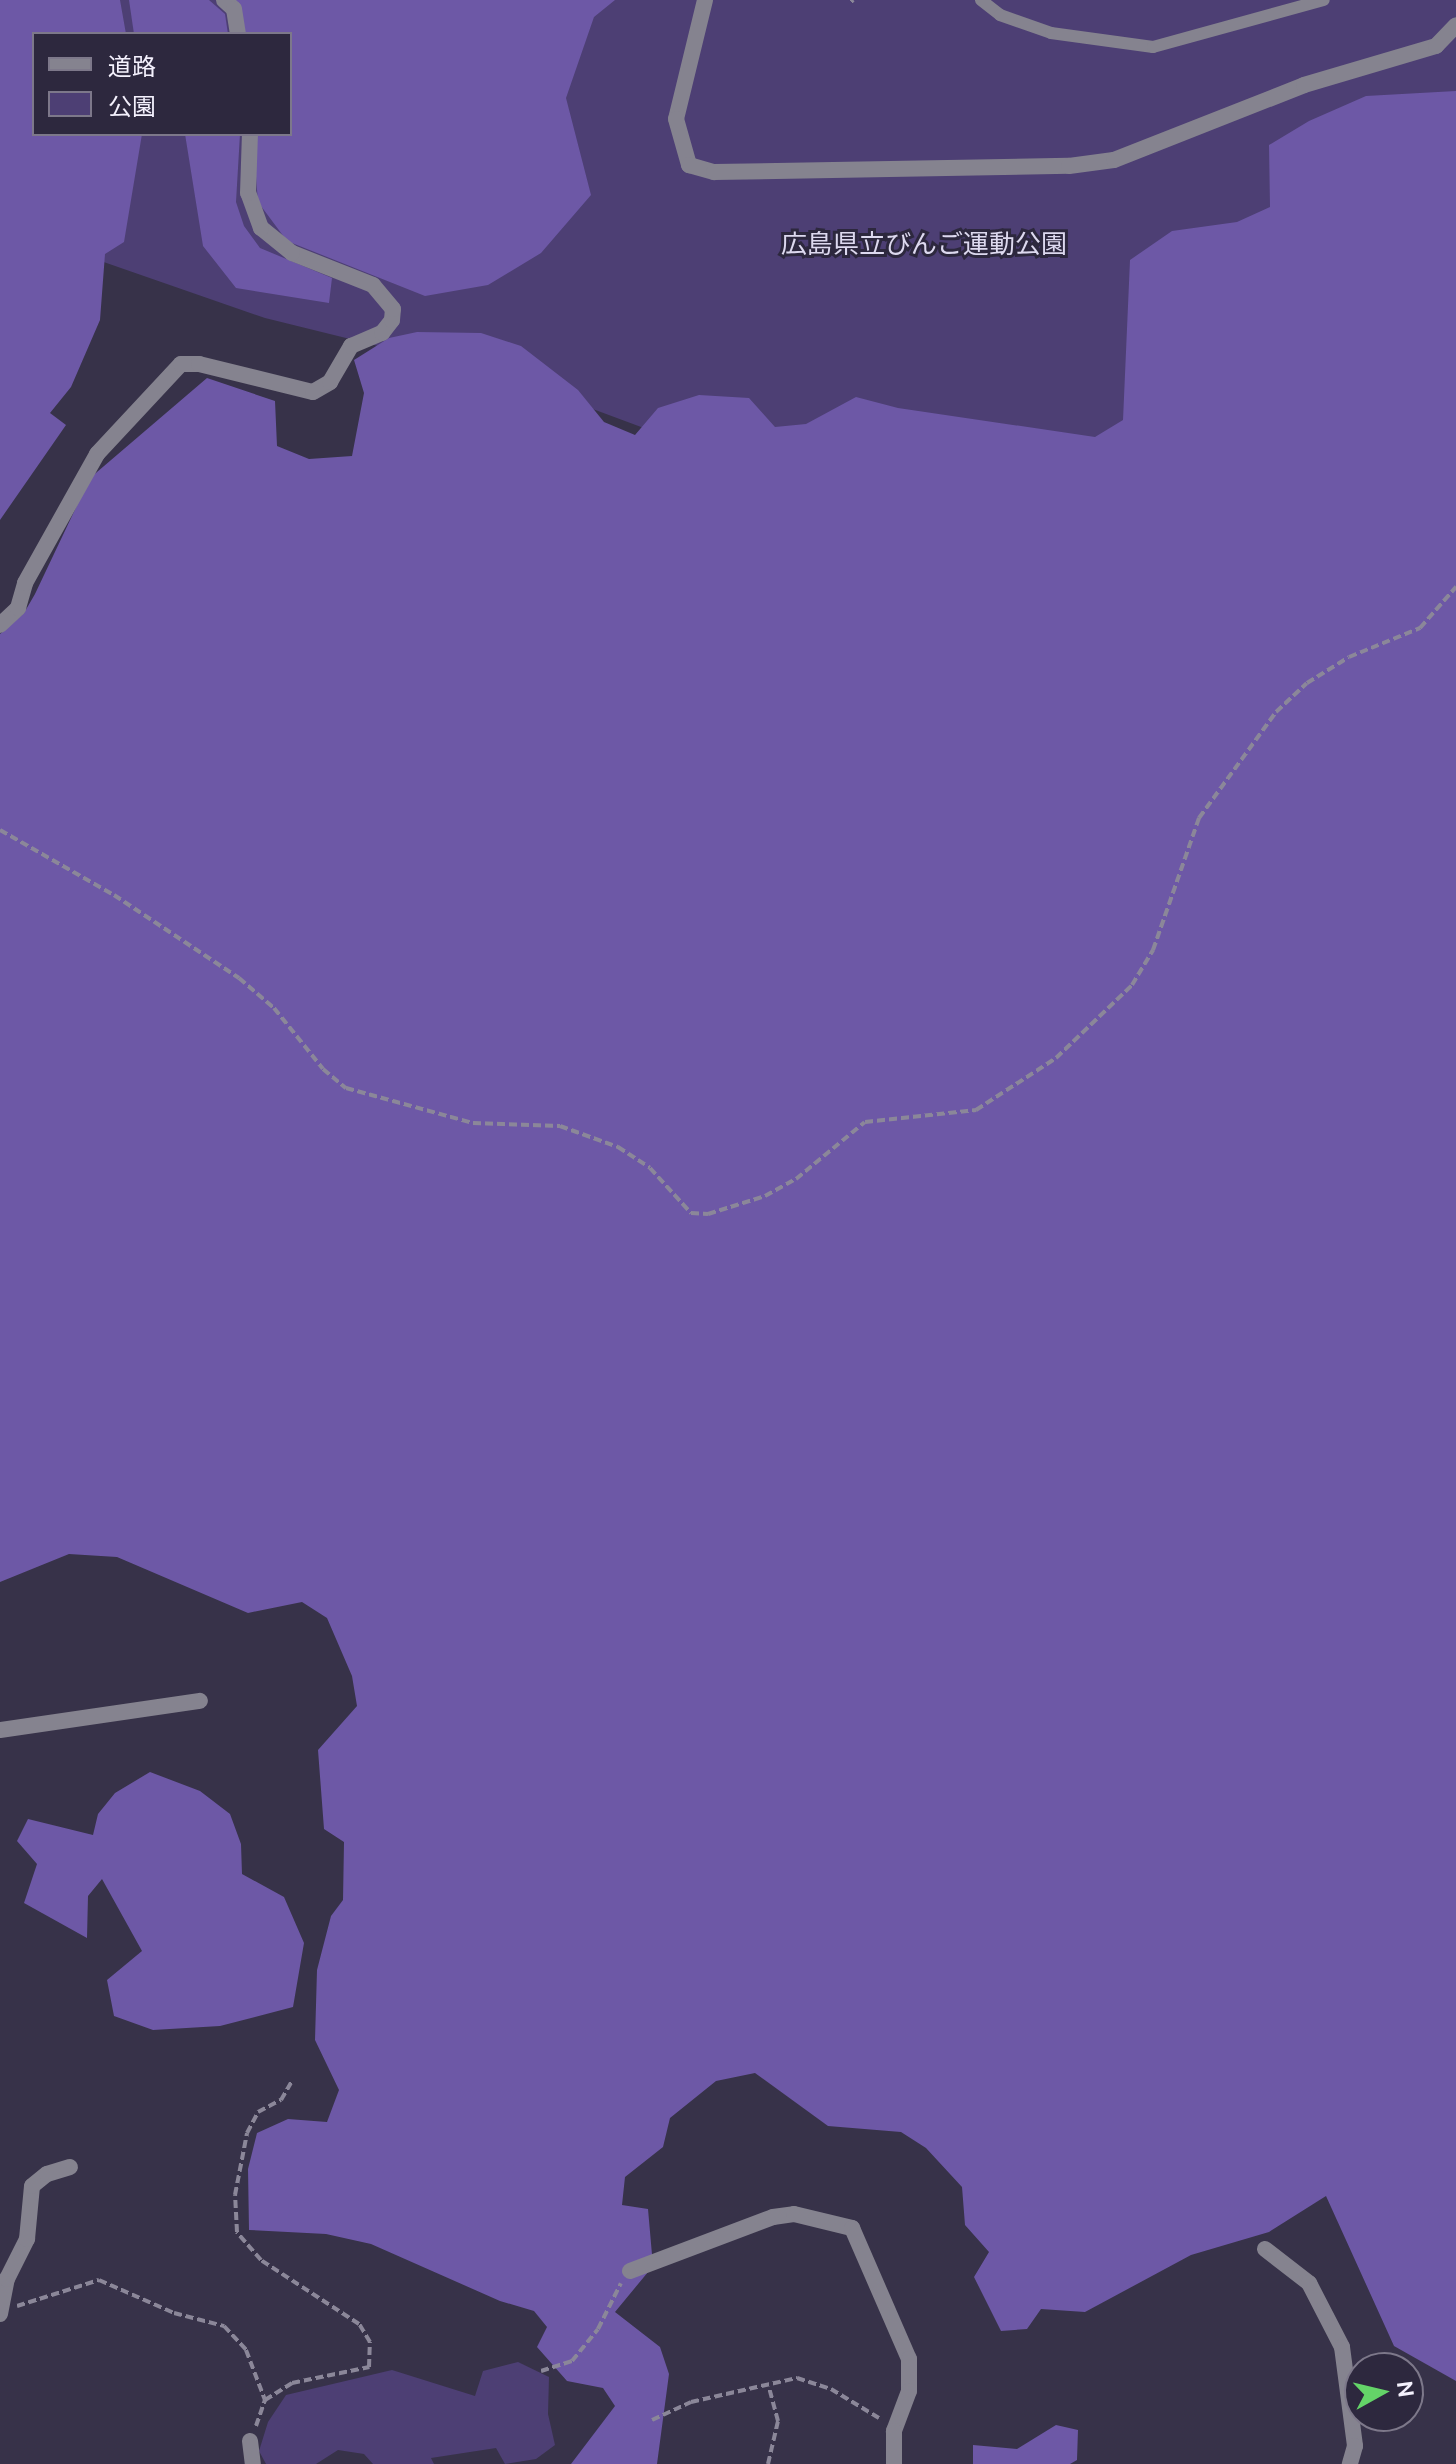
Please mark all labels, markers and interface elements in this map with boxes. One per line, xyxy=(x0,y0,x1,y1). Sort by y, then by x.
legend xyxy=(32,32,292,136)
text: 道路 xyxy=(108,53,156,80)
text: 公園 xyxy=(108,93,156,120)
park label: 広島県立びんご運動公園 xyxy=(781,228,1067,260)
north arrow xyxy=(1344,2352,1424,2432)
text: N xyxy=(1393,2379,1420,2399)

